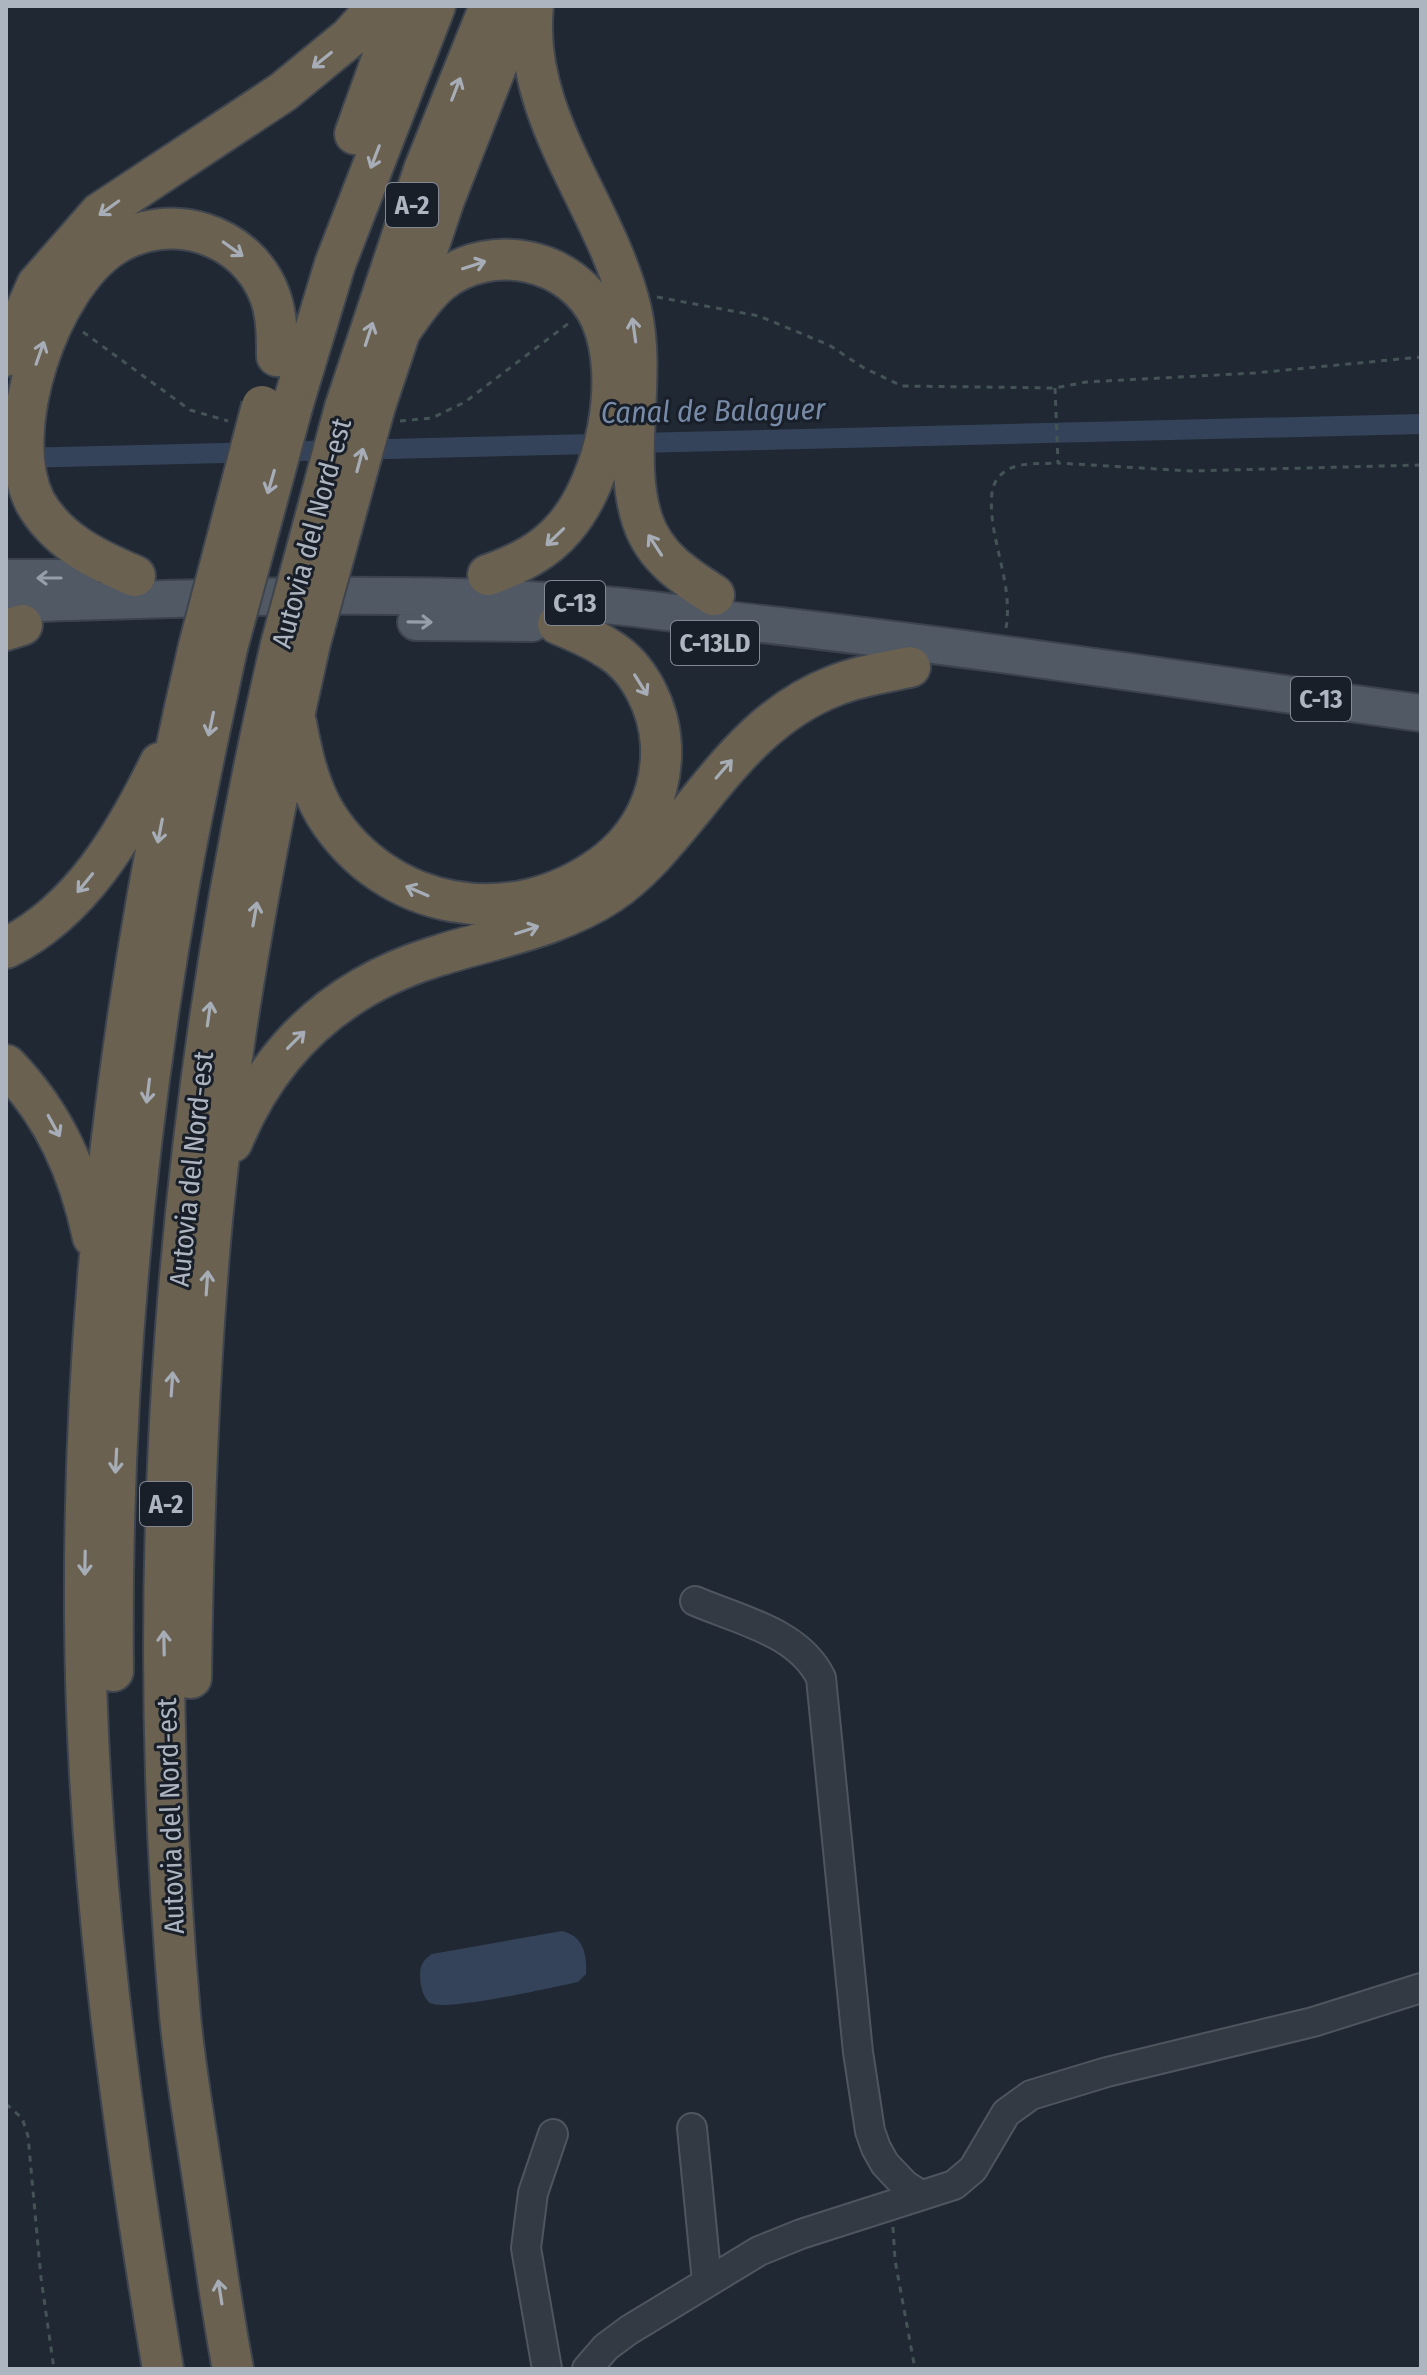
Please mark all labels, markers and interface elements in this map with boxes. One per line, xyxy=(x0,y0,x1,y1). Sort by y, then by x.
one-way arrow xyxy=(312,51,333,69)
one-way arrow xyxy=(450,77,464,102)
one-way arrow xyxy=(367,144,381,168)
road number: A-2 xyxy=(386,183,438,227)
one-way arrow xyxy=(99,199,120,216)
one-way arrow xyxy=(222,240,243,257)
one-way arrow xyxy=(462,256,487,271)
one-way arrow xyxy=(626,318,641,343)
one-way arrow xyxy=(362,321,377,346)
one-way arrow xyxy=(34,341,49,366)
water label: Canal de Balaguer xyxy=(601,391,827,431)
street label: Autovia del Nord-est xyxy=(265,414,358,652)
one-way arrow xyxy=(353,448,368,474)
one-way arrow xyxy=(262,468,277,494)
one-way arrow xyxy=(546,527,565,546)
one-way arrow xyxy=(647,535,664,557)
one-way arrow xyxy=(36,570,63,586)
road number: C-13 xyxy=(545,581,605,625)
one-way arrow xyxy=(406,614,433,629)
road number: C-13LD xyxy=(671,621,759,665)
one-way arrow xyxy=(634,673,650,696)
road number: C-13 xyxy=(1291,677,1351,721)
one-way arrow xyxy=(203,711,218,737)
one-way arrow xyxy=(715,760,733,780)
one-way arrow xyxy=(151,818,166,844)
one-way arrow xyxy=(76,873,94,893)
one-way arrow xyxy=(406,882,430,897)
one-way arrow xyxy=(248,902,263,927)
one-way arrow xyxy=(515,921,540,936)
one-way arrow xyxy=(202,1002,217,1027)
one-way arrow xyxy=(286,1031,305,1050)
street label: Autovia del Nord-est xyxy=(163,1049,220,1288)
one-way arrow xyxy=(140,1078,155,1103)
one-way arrow xyxy=(46,1114,62,1138)
one-way arrow xyxy=(200,1270,215,1297)
one-way arrow xyxy=(164,1371,179,1398)
one-way arrow xyxy=(109,1447,124,1474)
road number: A-2 xyxy=(140,1482,192,1526)
one-way arrow xyxy=(77,1549,93,1576)
one-way arrow xyxy=(156,1630,172,1657)
street label: Autovia del Nord-est xyxy=(150,1696,191,1935)
one-way arrow xyxy=(212,2280,227,2305)

